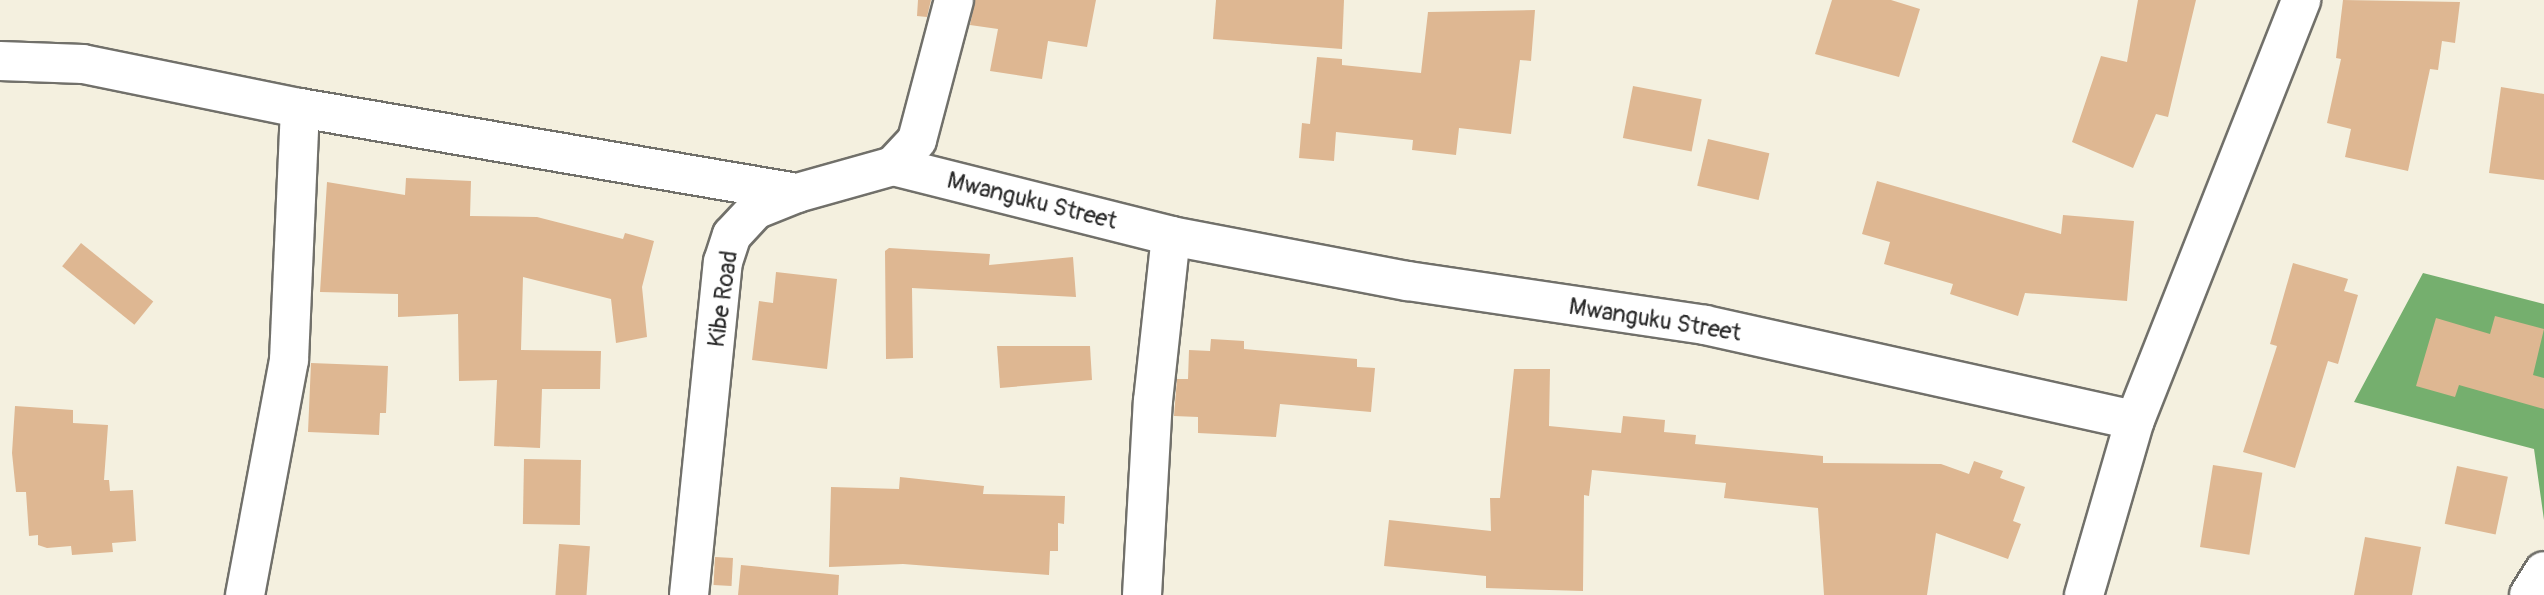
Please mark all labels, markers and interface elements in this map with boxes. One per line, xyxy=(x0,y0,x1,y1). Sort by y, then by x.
street label: Mwanguku Street xyxy=(944,166,1120,236)
street label: Kibe Road xyxy=(702,249,744,349)
street label: Mwanguku Street xyxy=(1567,292,1743,348)

